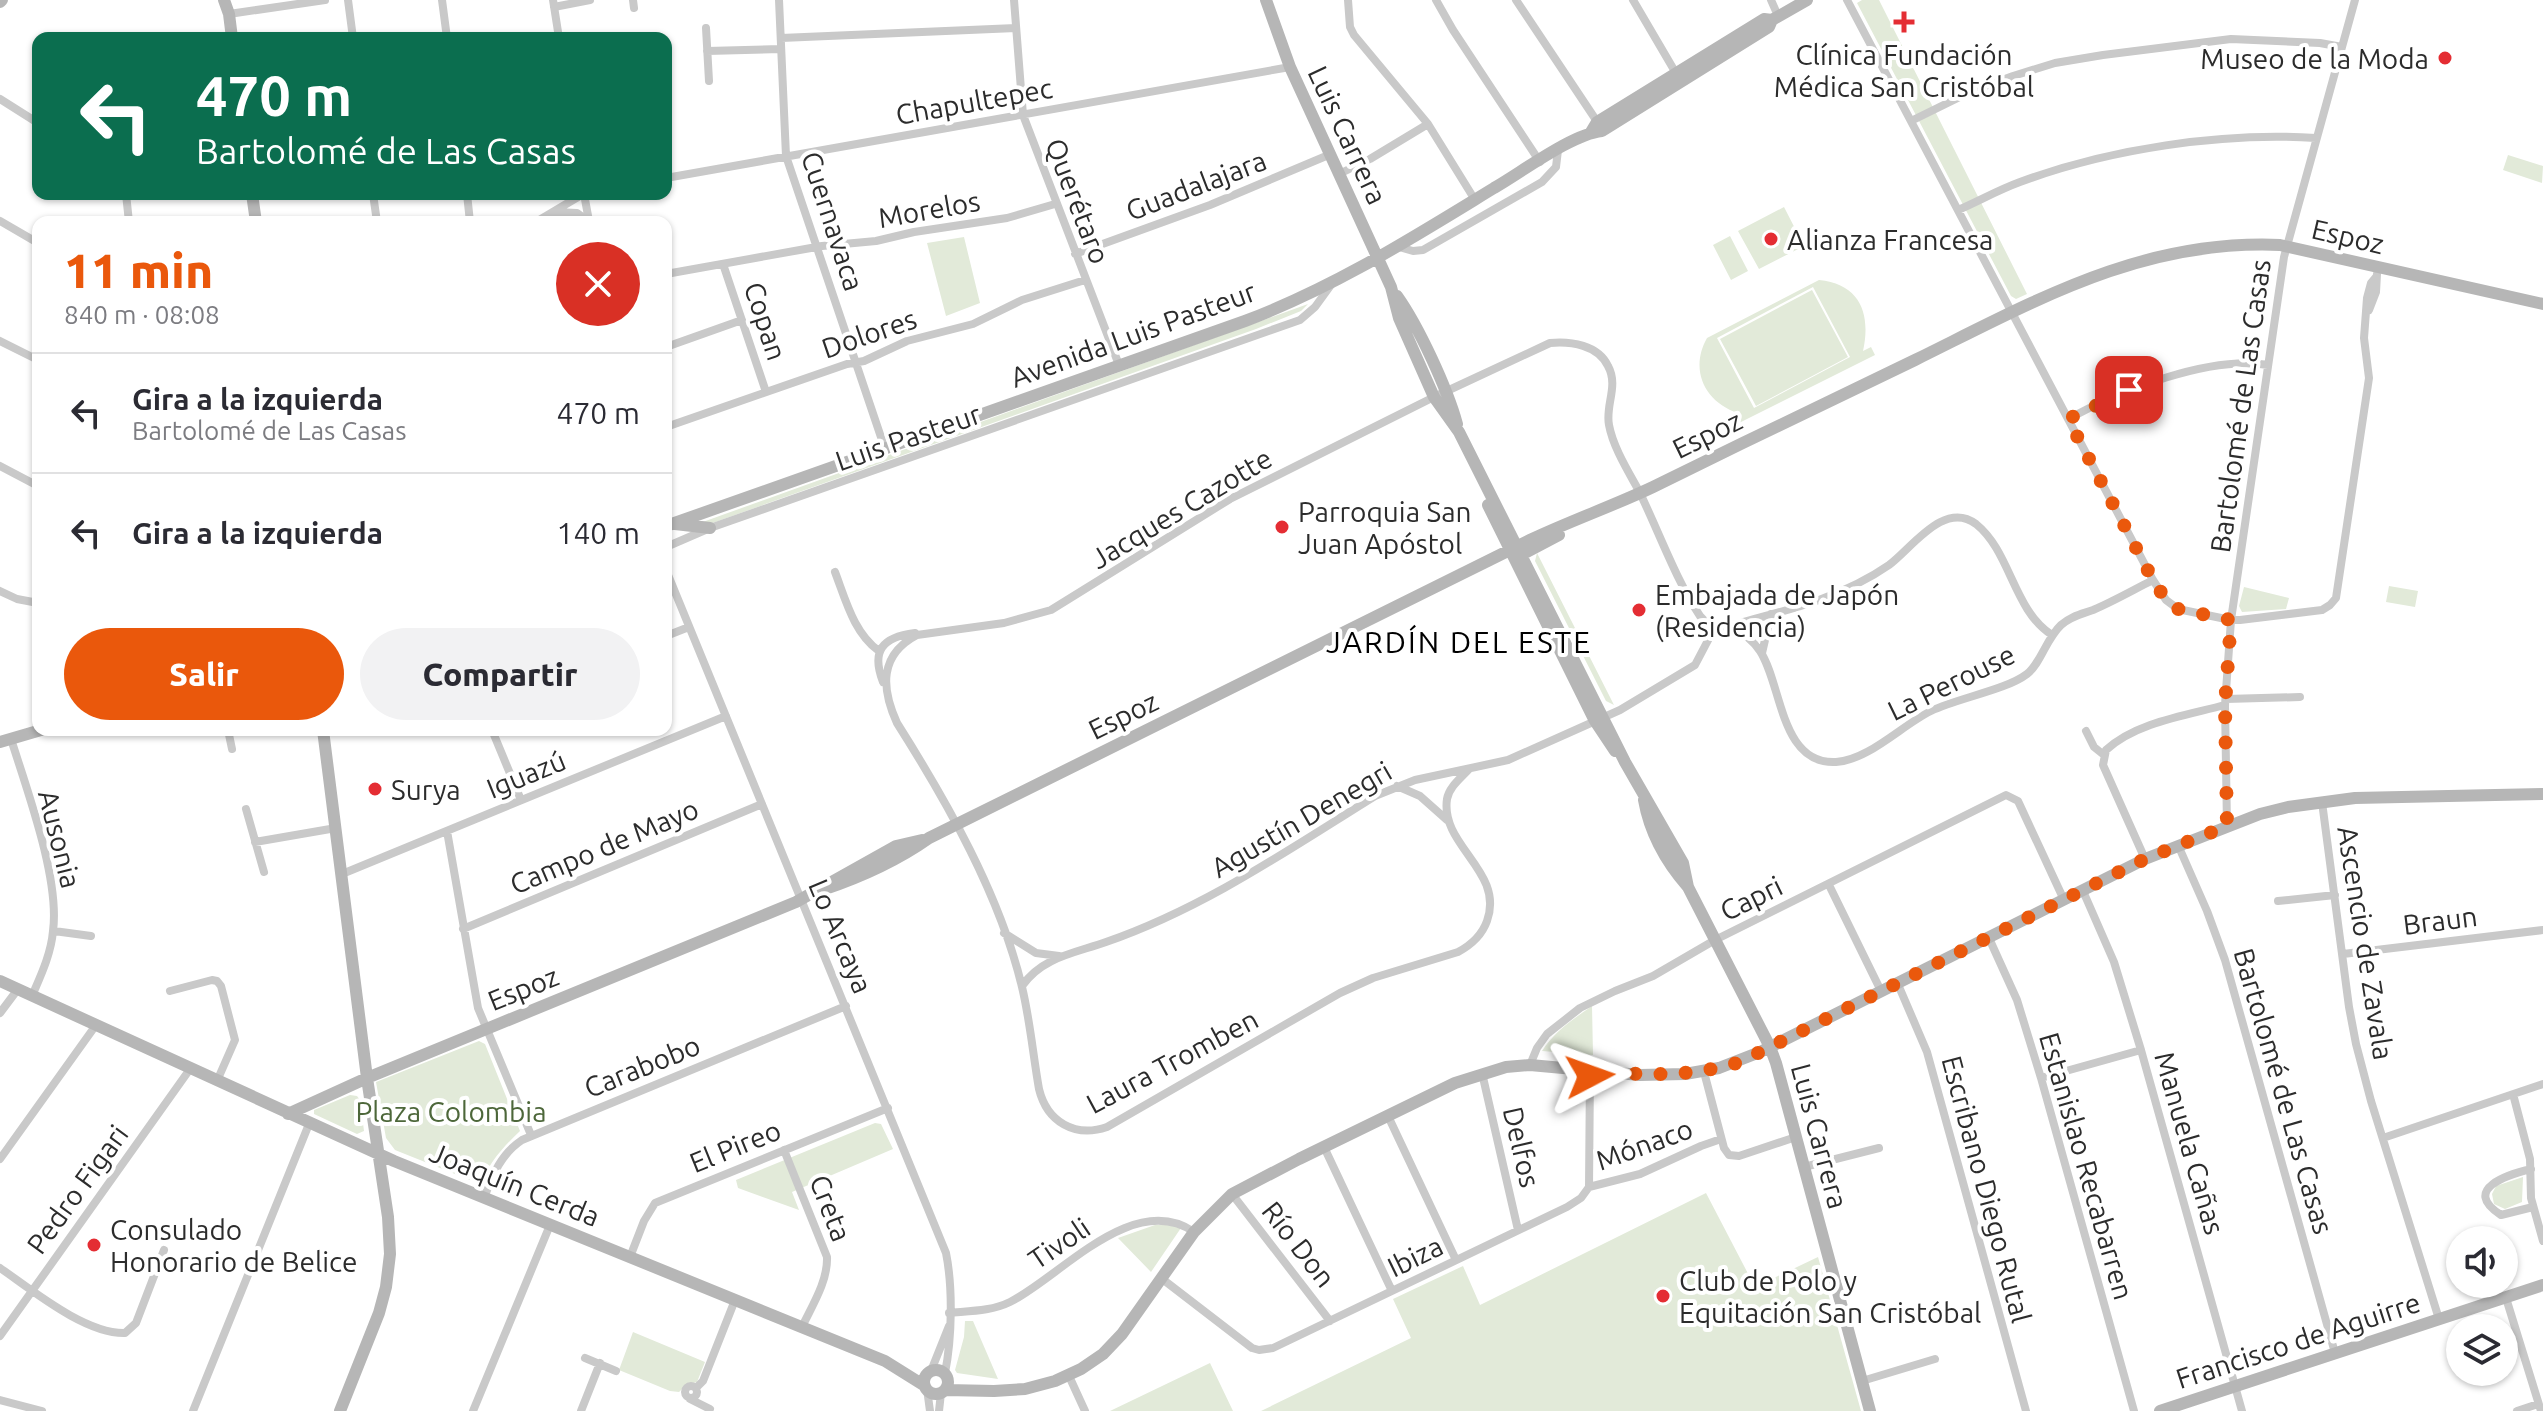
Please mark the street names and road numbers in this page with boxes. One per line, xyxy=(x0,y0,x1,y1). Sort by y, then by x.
street label: Luis Carrera xyxy=(1303,61,1393,209)
street label: Chapultepec xyxy=(893,72,1055,130)
street label: Querétaro xyxy=(1040,134,1116,268)
street label: Guadalajara xyxy=(1122,144,1270,226)
street label: Cuernavaca xyxy=(796,147,870,295)
street label: Morelos xyxy=(876,185,982,233)
street label: Espoz xyxy=(2309,213,2387,259)
street label: Bartolomé de Las Casas xyxy=(2204,257,2276,555)
street label: Avenida Luis Pasteur xyxy=(1006,275,1260,393)
street label: Copan xyxy=(739,278,793,364)
street label: Dolores xyxy=(818,302,920,364)
street label: Luis Pasteur xyxy=(831,398,985,476)
street label: Espoz xyxy=(1667,404,1747,464)
street label: Jacques Cazotte xyxy=(1085,442,1277,574)
street label: La Perouse xyxy=(1883,638,2019,726)
street label: Espoz xyxy=(1083,685,1163,745)
street label: Iguazú xyxy=(482,744,570,804)
street label: Agustín Denegri xyxy=(1205,755,1397,883)
street label: Ausonia xyxy=(33,787,87,891)
street label: Campo de Mayo xyxy=(505,792,703,900)
street label: Ascencio de Zavala xyxy=(2332,824,2400,1062)
street label: Capri xyxy=(1715,870,1787,926)
street label: Lo Arcaya xyxy=(803,874,879,998)
street label: Braun xyxy=(2401,900,2479,940)
street label: Bartolomé de Las Casas xyxy=(2228,945,2340,1237)
street label: Espoz xyxy=(483,960,563,1016)
street label: Laura Tromben xyxy=(1081,1003,1263,1119)
street label: Carabobo xyxy=(580,1029,704,1103)
street label: Estanislao Recabarren xyxy=(2034,1029,2140,1303)
street label: Manuela Cañas xyxy=(2149,1048,2231,1238)
street label: Escribano Diego Rutal xyxy=(1936,1052,2038,1326)
street label: Luis Carrera xyxy=(1786,1060,1854,1212)
street label: Delfos xyxy=(1498,1104,1546,1190)
street label: Mónaco xyxy=(1592,1112,1696,1176)
street label: El Pireo xyxy=(685,1114,785,1178)
street label: Pedro Figari xyxy=(20,1119,134,1259)
street label: Joaquín Cerda xyxy=(426,1136,604,1232)
street label: Creta xyxy=(804,1170,858,1246)
street label: Río Don xyxy=(1256,1195,1342,1293)
street label: Tivoli xyxy=(1023,1211,1095,1275)
street label: Ibiza xyxy=(1382,1229,1448,1283)
street label: Francisco de Aguirre xyxy=(2172,1286,2424,1394)

